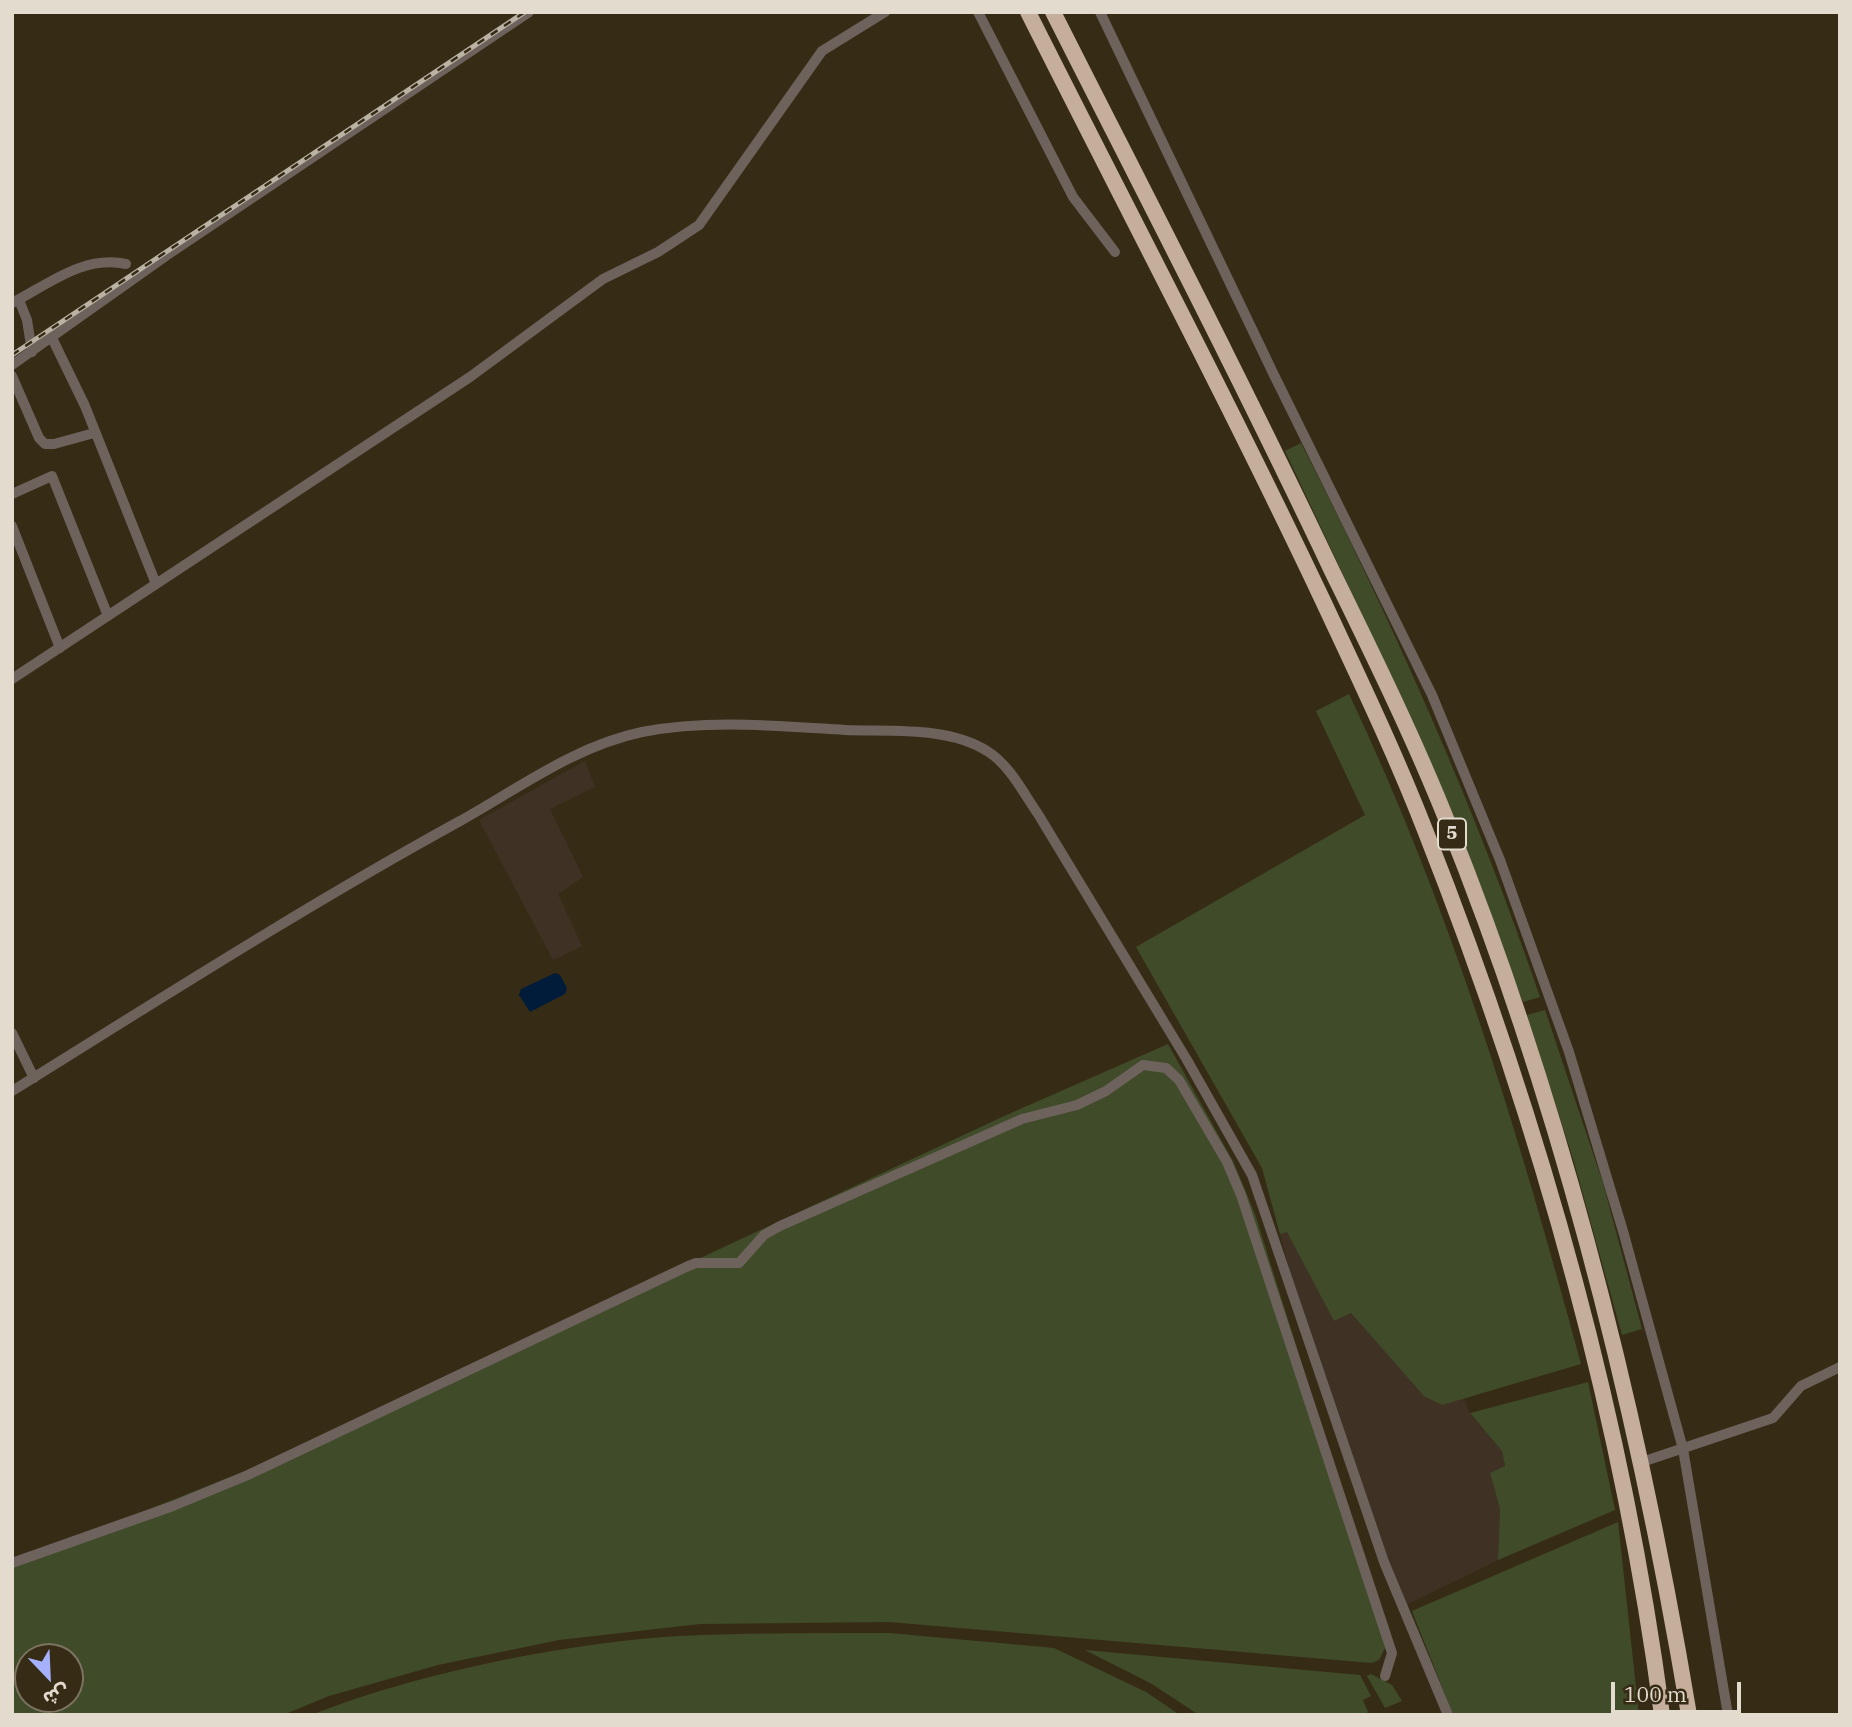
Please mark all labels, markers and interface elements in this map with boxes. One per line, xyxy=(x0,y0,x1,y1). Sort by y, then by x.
road number: 5 xyxy=(1438,818,1466,849)
north arrow xyxy=(14,1643,84,1713)
scale bar xyxy=(1614,1668,1744,1712)
text: ش xyxy=(40,1679,73,1712)
text: 100 m xyxy=(1624,1680,1687,1708)

